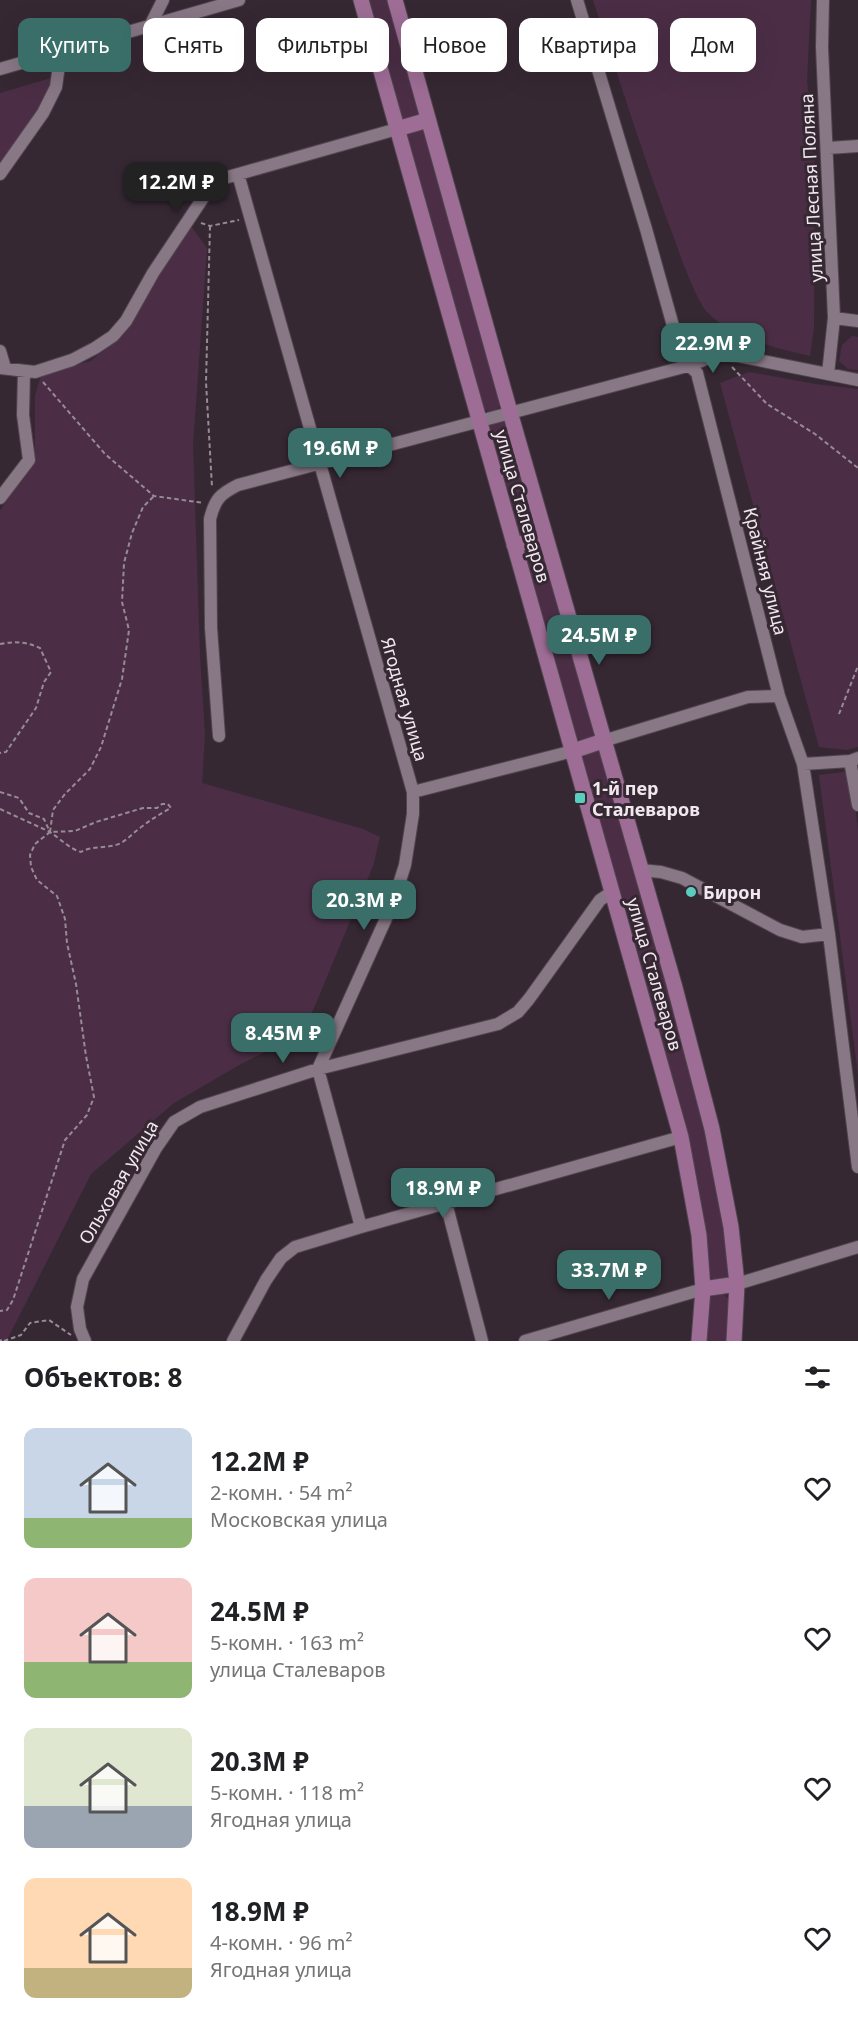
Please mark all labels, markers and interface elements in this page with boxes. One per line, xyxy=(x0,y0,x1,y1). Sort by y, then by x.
chip: Купить xyxy=(18,18,131,72)
chip: Снять xyxy=(143,18,244,72)
chip: Фильтры xyxy=(256,18,389,72)
chip: Новое xyxy=(401,18,507,72)
chip: Квартира xyxy=(519,18,658,72)
chip: Дом xyxy=(670,18,756,72)
street label: улица Лесная Поляна xyxy=(794,93,828,283)
pin: 12.2M ₽ xyxy=(121,162,231,213)
text: 12.2M ₽ xyxy=(138,168,214,195)
pin: 22.9M ₽ xyxy=(658,323,768,374)
text: 22.9M ₽ xyxy=(675,329,751,356)
street label: улица Сталеваров xyxy=(490,427,556,585)
pin: 19.6M ₽ xyxy=(285,428,395,479)
text: 19.6M ₽ xyxy=(302,434,378,461)
street label: Крайняя улица xyxy=(739,505,793,637)
pin: 24.5M ₽ xyxy=(544,615,654,666)
text: 24.5M ₽ xyxy=(561,621,637,648)
street label: Ягодная улица xyxy=(376,634,434,764)
place label: 1-й пер Сталеваров xyxy=(592,776,700,821)
marker: 1-й пер Сталеваров xyxy=(573,791,587,805)
pin: 20.3M ₽ xyxy=(309,880,419,931)
place label: Бирон xyxy=(703,880,761,904)
marker: Бирон xyxy=(684,885,698,899)
text: 20.3M ₽ xyxy=(326,886,402,913)
street label: улица Сталеваров xyxy=(622,895,688,1053)
pin: 8.45M ₽ xyxy=(228,1013,338,1064)
text: 8.45M ₽ xyxy=(245,1019,321,1046)
street label: Ольховая улица xyxy=(73,1116,163,1248)
pin: 18.9M ₽ xyxy=(388,1168,498,1219)
text: 18.9M ₽ xyxy=(405,1174,481,1201)
pin: 33.7M ₽ xyxy=(554,1250,664,1301)
text: 33.7M ₽ xyxy=(571,1256,647,1283)
text: Объектов: 8 xyxy=(24,1359,182,1395)
icon: filters xyxy=(801,1361,834,1394)
text: 12.2M ₽ xyxy=(210,1443,309,1479)
icon: home xyxy=(72,1452,144,1524)
icon: heart xyxy=(801,1472,834,1505)
text: 2-комн. · 54 m² xyxy=(210,1479,353,1506)
text: Московская улица xyxy=(210,1506,388,1533)
text: 24.5M ₽ xyxy=(210,1593,309,1629)
icon: home xyxy=(72,1602,144,1674)
icon: heart xyxy=(801,1622,834,1655)
text: 5-комн. · 163 m² xyxy=(210,1629,364,1656)
text: улица Сталеваров xyxy=(210,1656,386,1683)
text: 20.3M ₽ xyxy=(210,1743,309,1779)
icon: home xyxy=(72,1752,144,1824)
icon: heart xyxy=(801,1772,834,1805)
text: 5-комн. · 118 m² xyxy=(210,1779,364,1806)
text: Ягодная улица xyxy=(210,1806,352,1833)
text: 18.9M ₽ xyxy=(210,1893,309,1929)
icon: home xyxy=(72,1902,144,1974)
icon: heart xyxy=(801,1922,834,1955)
text: 4-комн. · 96 m² xyxy=(210,1929,353,1956)
text: Ягодная улица xyxy=(210,1956,352,1983)

